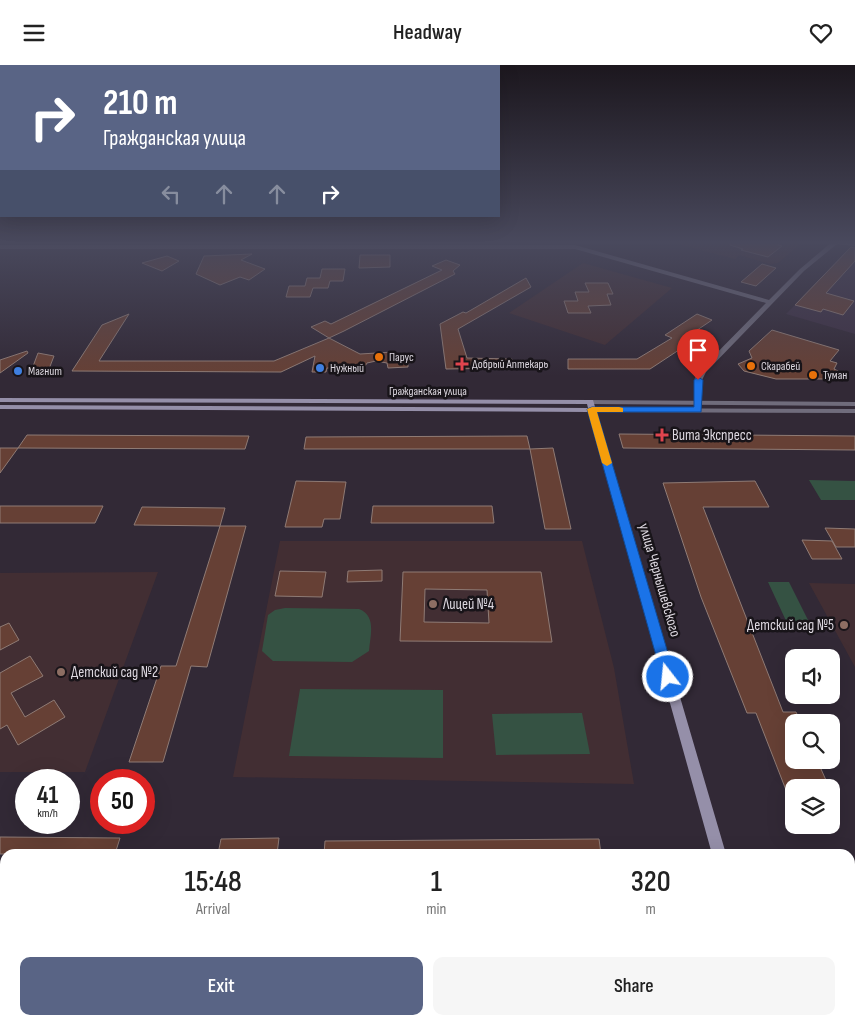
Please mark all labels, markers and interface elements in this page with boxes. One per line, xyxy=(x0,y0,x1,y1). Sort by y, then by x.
icon: menu xyxy=(20,19,48,47)
text: Headway xyxy=(393,19,462,46)
icon: heart xyxy=(807,19,835,47)
text: 210 m xyxy=(103,82,177,125)
icon: right xyxy=(20,85,85,150)
text: Гражданская улица xyxy=(103,125,246,152)
icon: left xyxy=(157,180,185,208)
icon: ahead xyxy=(210,180,238,208)
icon: ahead xyxy=(263,180,291,208)
icon: right xyxy=(316,180,344,208)
pin xyxy=(677,329,719,380)
icon: arrive xyxy=(684,336,712,364)
place label: Парус xyxy=(389,350,414,365)
marker: Парус xyxy=(373,351,385,363)
place label: Добрый Аптекарь xyxy=(472,357,549,372)
marker: Добрый Аптекарь xyxy=(456,358,468,370)
place label: Скарабей xyxy=(761,359,800,374)
marker: Скарабей xyxy=(745,360,757,372)
place label: Нужный xyxy=(330,361,364,376)
marker: Нужный xyxy=(314,362,326,374)
place label: Магнит xyxy=(28,364,62,379)
marker: Магнит xyxy=(12,365,24,377)
place label: Туман xyxy=(823,368,847,383)
marker: Туман xyxy=(807,369,819,381)
street label: Гражданская улица xyxy=(389,384,467,399)
place label: Вита Экспресс xyxy=(672,426,752,445)
marker: Вита Экспресс xyxy=(656,429,668,441)
street label: улица Чернышевского xyxy=(634,521,685,639)
place label: Лицей №4 xyxy=(442,595,494,614)
marker: Лицей №4 xyxy=(427,598,439,610)
place label: Детский сад №5 xyxy=(747,616,834,635)
marker: Детский сад №5 xyxy=(838,619,850,631)
map controls xyxy=(785,649,840,834)
button: sound xyxy=(785,649,840,704)
position arrow xyxy=(641,650,693,702)
place label: Детский сад №2 xyxy=(71,663,158,682)
marker: Детский сад №2 xyxy=(55,666,67,678)
button: search xyxy=(785,714,840,769)
speed limit sign: 50 xyxy=(90,769,155,834)
button: layers xyxy=(785,779,840,834)
text: 41 xyxy=(37,780,58,811)
text: km/h xyxy=(37,806,58,821)
text: 15:48 xyxy=(184,864,242,900)
text: 1 xyxy=(431,864,442,900)
text: 320 xyxy=(631,864,671,900)
text: Arrival xyxy=(196,900,230,919)
text: min xyxy=(426,900,446,919)
text: m xyxy=(646,900,656,919)
button: Exit xyxy=(20,957,423,1015)
button: Share xyxy=(433,957,835,1015)

